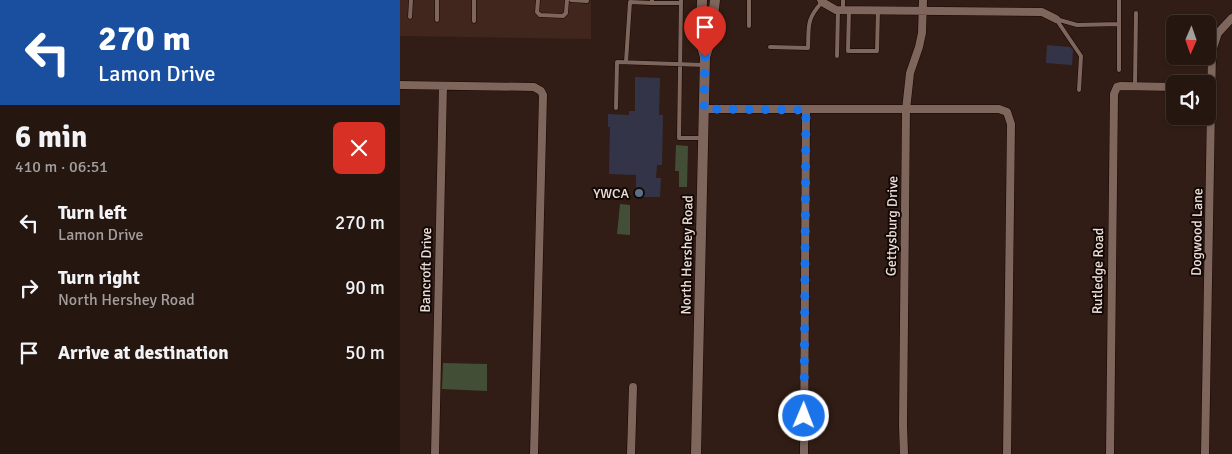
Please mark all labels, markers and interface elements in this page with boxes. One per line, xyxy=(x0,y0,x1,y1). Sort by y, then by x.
pin xyxy=(684,6,726,57)
icon: arrive xyxy=(691,13,719,41)
north arrow xyxy=(1166,15,1216,65)
map controls xyxy=(1166,15,1216,125)
text: 270 m xyxy=(98,17,191,60)
icon: left xyxy=(15,20,80,85)
text: Lamon Drive xyxy=(98,60,215,87)
button: sound xyxy=(1166,75,1216,125)
text: 6 min xyxy=(15,119,87,156)
button: close xyxy=(333,122,385,174)
text: 410 m · 06:51 xyxy=(15,157,108,177)
street label: Gettysburg Drive xyxy=(883,176,901,276)
place label: YWCA xyxy=(593,185,629,202)
marker: YWCA xyxy=(633,187,645,199)
street label: Dogwood Lane xyxy=(1188,188,1206,276)
street label: North Hershey Road xyxy=(677,195,697,315)
text: Turn left xyxy=(58,201,127,225)
icon: left xyxy=(15,209,43,237)
text: 270 m xyxy=(335,211,385,235)
text: Lamon Drive xyxy=(58,225,143,245)
street label: Bancroft Drive xyxy=(417,227,435,313)
street label: Rutledge Road xyxy=(1089,228,1107,314)
text: Turn right xyxy=(58,266,140,290)
icon: right xyxy=(15,274,43,302)
text: 90 m xyxy=(345,276,385,300)
text: North Hershey Road xyxy=(58,290,195,310)
icon: arrive xyxy=(15,339,43,367)
text: Arrive at destination xyxy=(58,341,229,365)
text: 50 m xyxy=(345,341,385,365)
position arrow xyxy=(777,389,829,441)

